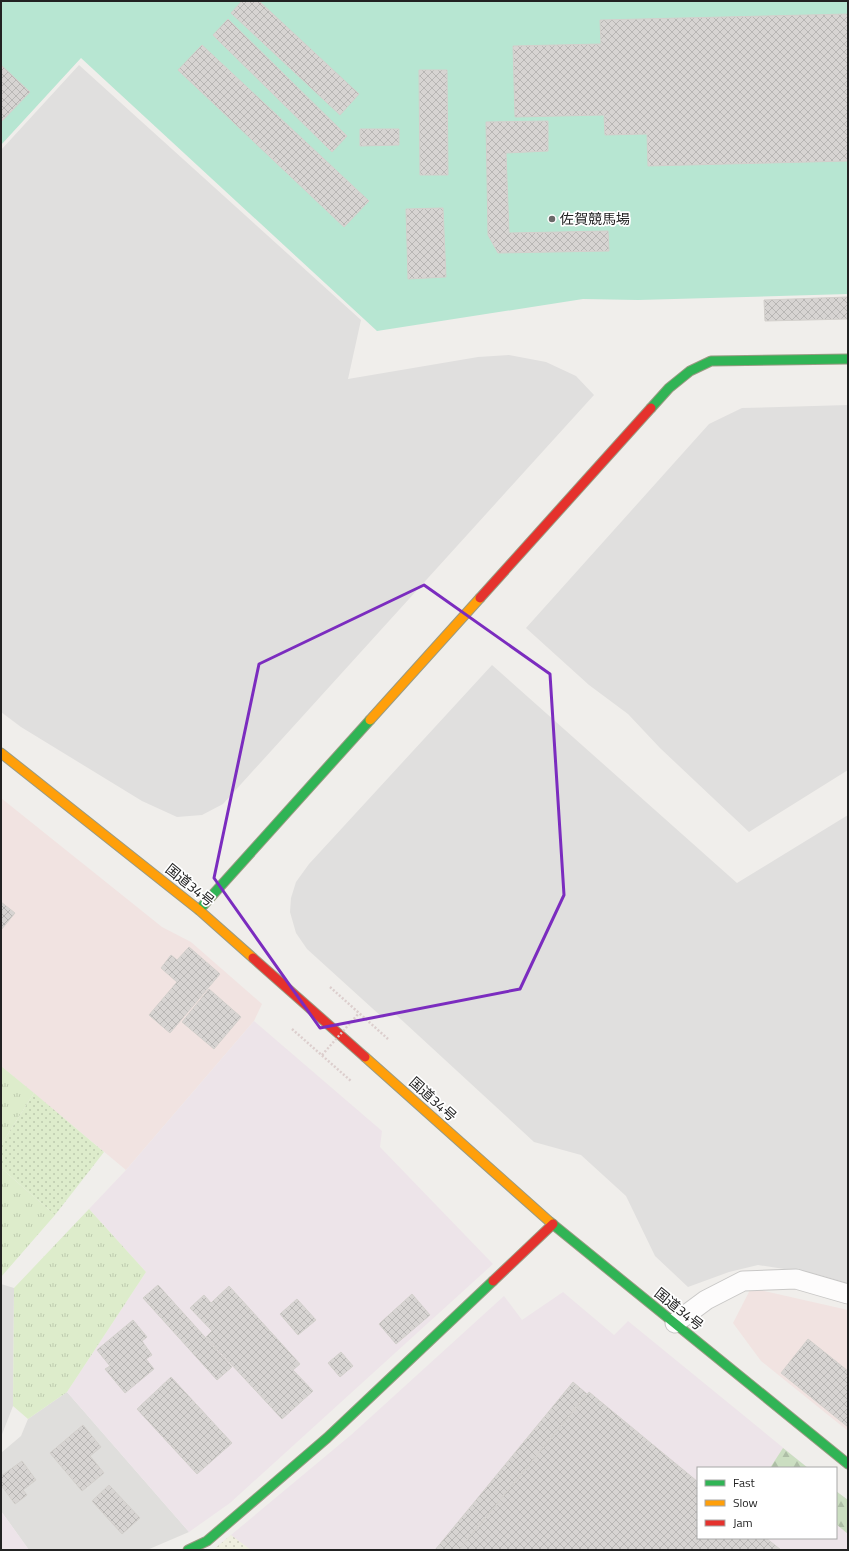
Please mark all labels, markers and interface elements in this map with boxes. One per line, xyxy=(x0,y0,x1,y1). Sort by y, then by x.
place label: 佐賀競馬場 xyxy=(560,208,630,229)
marker: 佐賀競馬場 xyxy=(547,214,557,224)
street label: 国道34号 xyxy=(161,858,219,911)
street label: 国道34号 xyxy=(405,1072,462,1126)
street label: 国道34号 xyxy=(650,1282,708,1335)
legend xyxy=(697,1467,837,1539)
text: Fast xyxy=(733,1473,756,1492)
text: Slow xyxy=(733,1493,758,1512)
text: Jam xyxy=(733,1513,753,1532)

